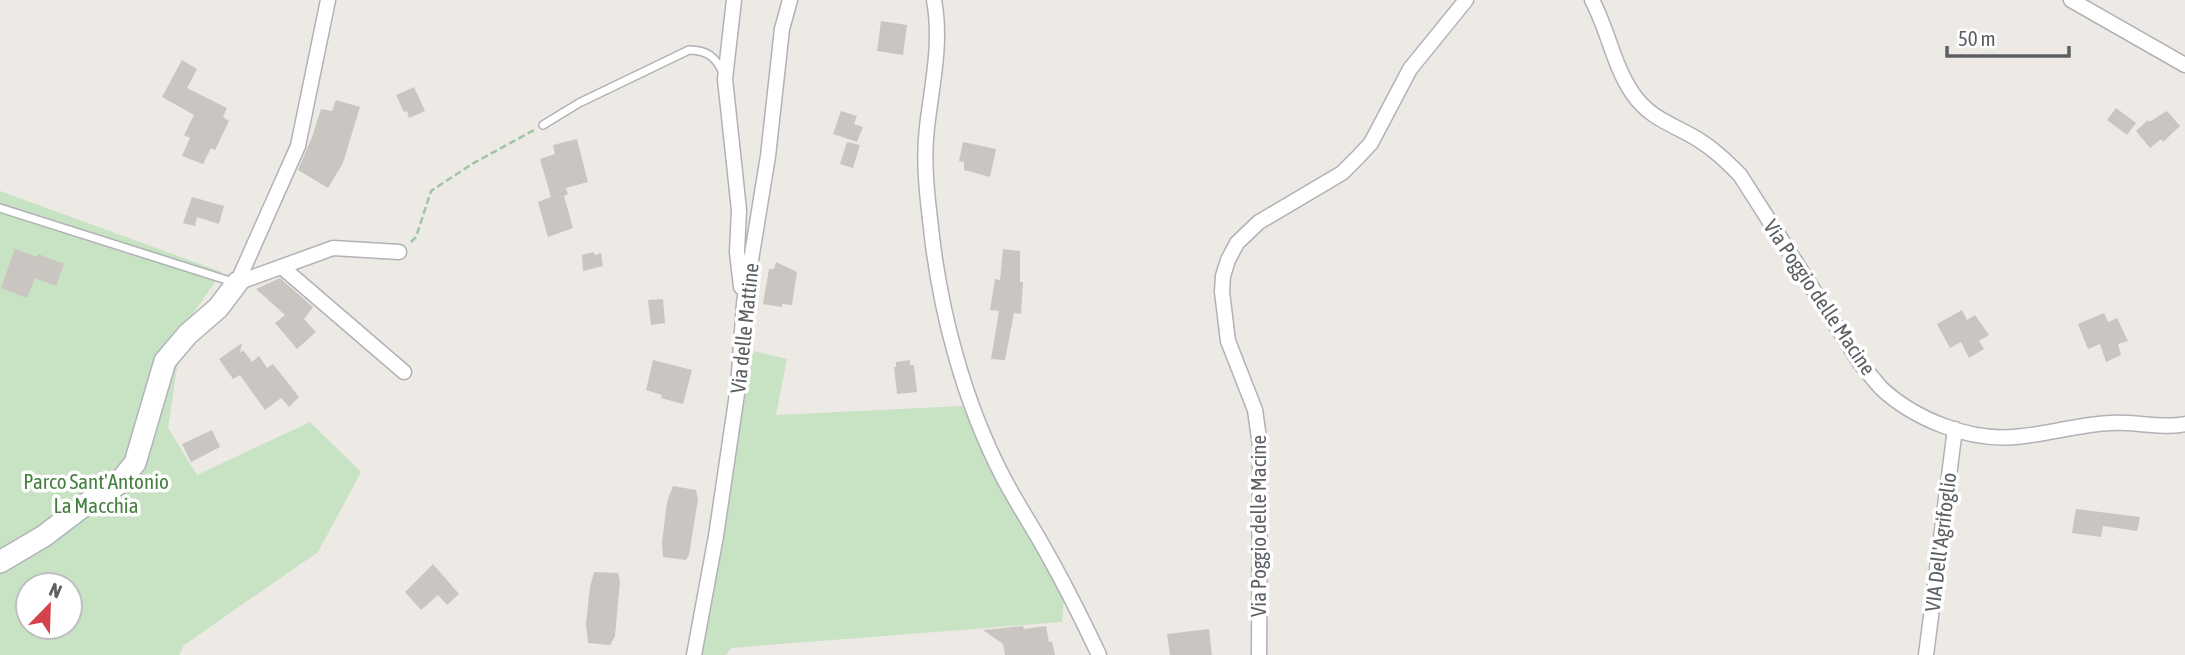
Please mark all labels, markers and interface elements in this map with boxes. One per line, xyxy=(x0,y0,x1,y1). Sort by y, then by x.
scale bar xyxy=(1947,14,2070,58)
text: 50 m xyxy=(1958,26,1996,50)
street label: Via Poggio delle Macine xyxy=(1759,215,1881,379)
street label: Via delle Mattine xyxy=(725,262,763,394)
street label: Via Poggio delle Macine xyxy=(1246,435,1270,617)
park label: Parco Sant'Antonio La Macchia xyxy=(23,469,169,517)
street label: VIA Dell'Agrifoglio xyxy=(1920,471,1960,613)
north arrow xyxy=(14,571,84,641)
text: N xyxy=(46,578,65,603)

